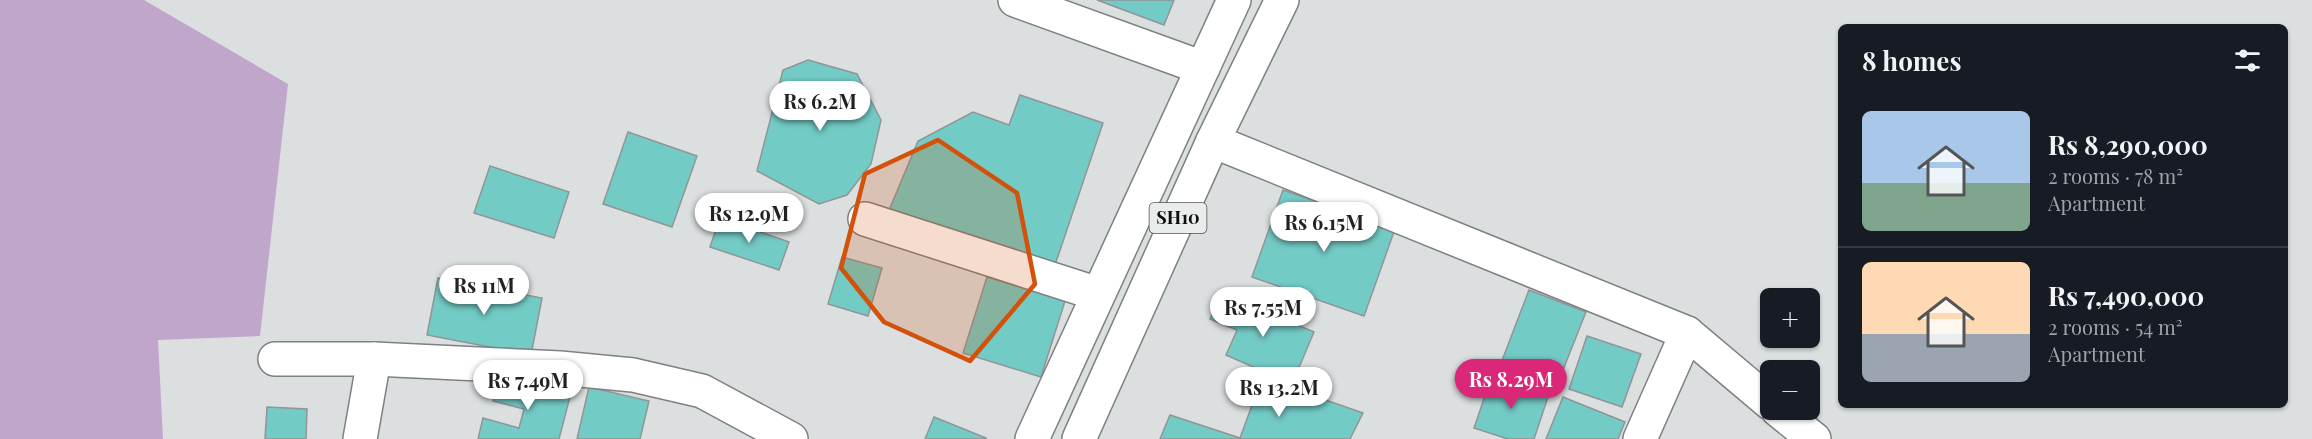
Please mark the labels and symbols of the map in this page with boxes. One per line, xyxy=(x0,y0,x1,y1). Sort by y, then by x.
pin: Rs 6.2M xyxy=(765,81,875,132)
pin: Rs 12.9M xyxy=(687,193,811,244)
pin: Rs 6.15M xyxy=(1262,202,1386,253)
road number: SH10 xyxy=(1150,203,1206,233)
pin: Rs 11M xyxy=(435,265,533,316)
pin: Rs 7.55M xyxy=(1201,287,1325,338)
pin: Rs 8.29M xyxy=(1449,359,1573,410)
pin: Rs 7.49M xyxy=(466,360,590,411)
pin: Rs 13.2M xyxy=(1217,367,1341,418)

